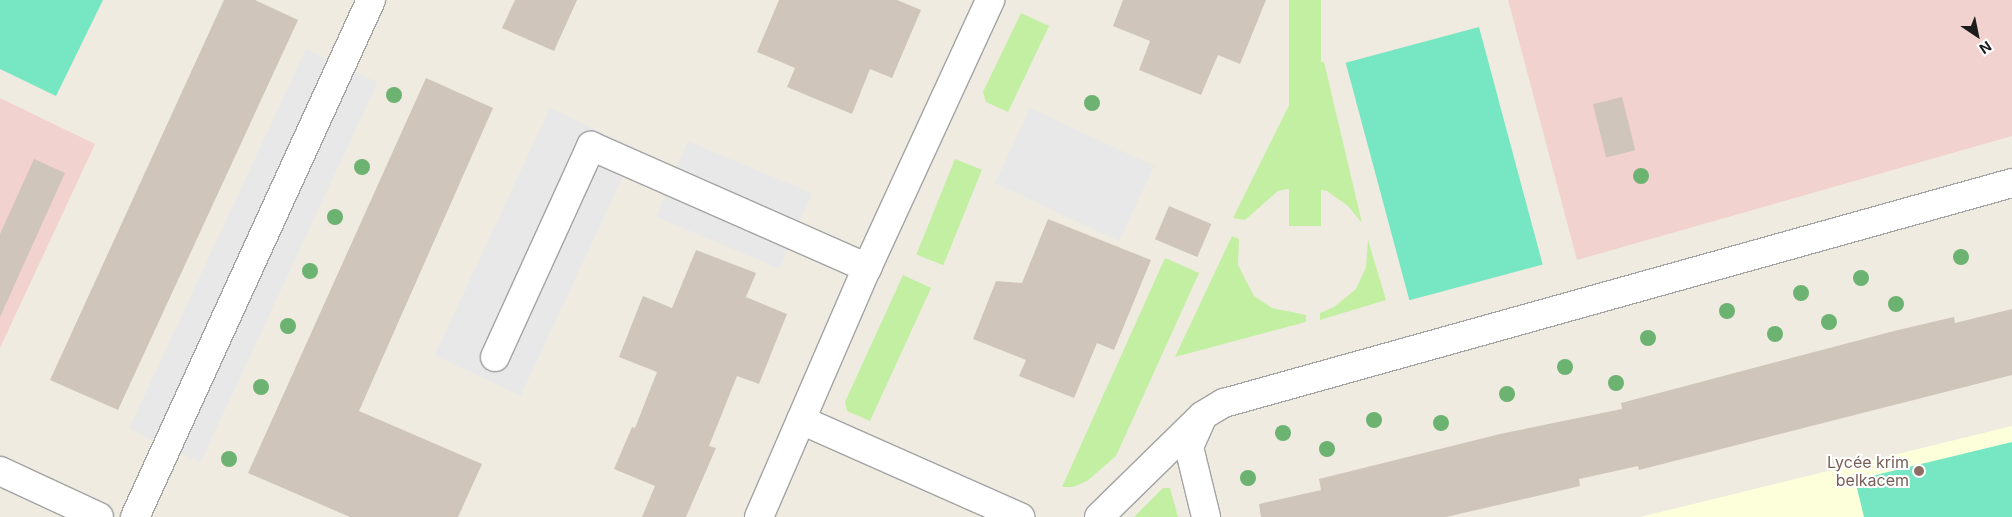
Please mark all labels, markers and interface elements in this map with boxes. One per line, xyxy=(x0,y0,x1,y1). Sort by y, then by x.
north arrow xyxy=(1952,10,2002,60)
text: N xyxy=(1976,38,1995,58)
place label: Lycée krim belkacem xyxy=(1827,452,1909,490)
marker: Lycée krim belkacem xyxy=(1913,465,1925,477)

